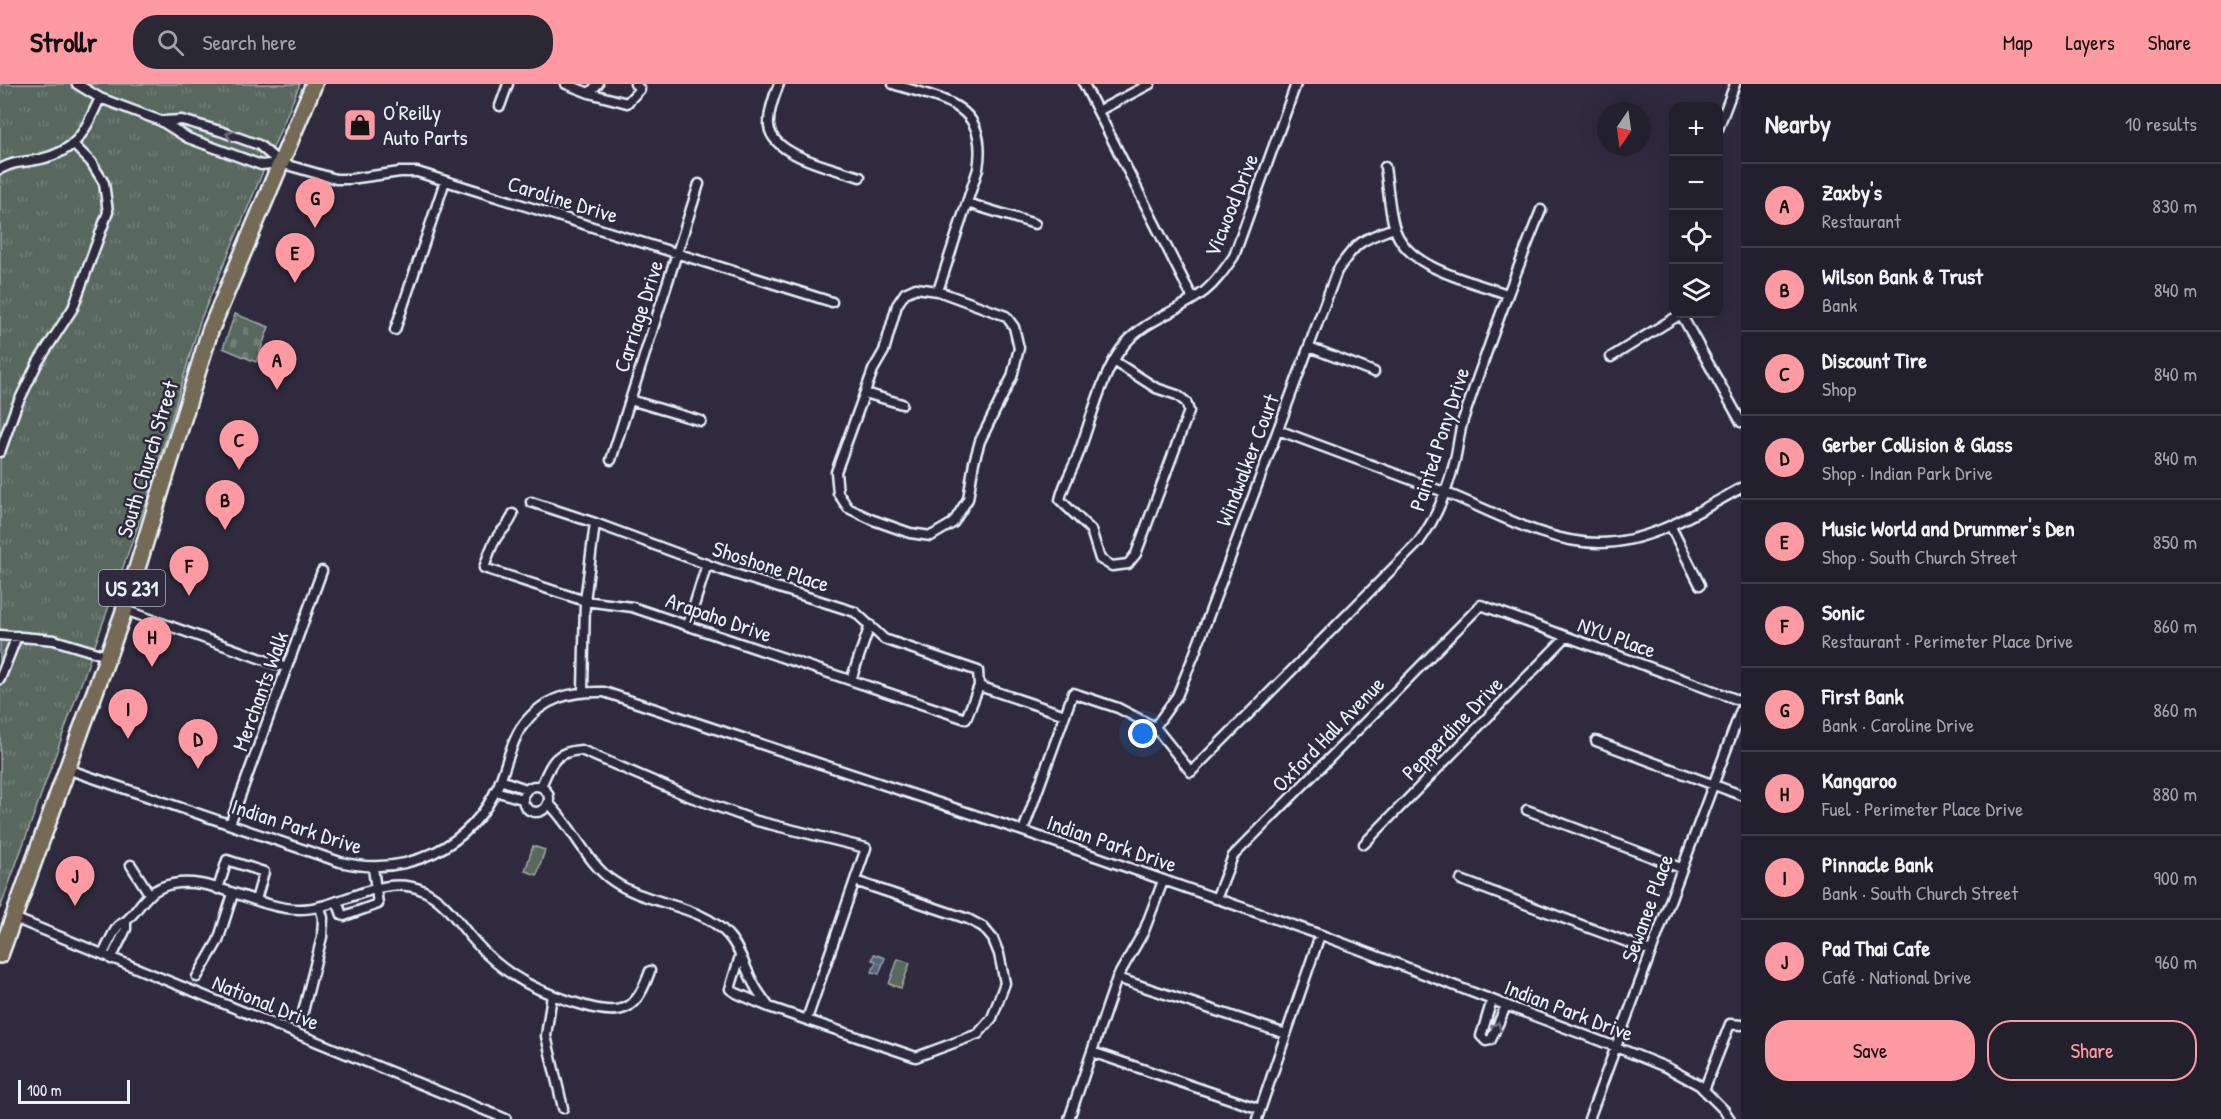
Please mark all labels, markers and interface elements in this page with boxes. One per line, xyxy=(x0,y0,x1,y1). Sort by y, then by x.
search box xyxy=(133,15,553,69)
text: Strollr xyxy=(30,23,97,61)
icon: search xyxy=(154,26,187,59)
text: Search here xyxy=(202,27,296,57)
text: Map xyxy=(2003,28,2032,57)
text: Layers xyxy=(2065,28,2115,57)
text: Share xyxy=(2148,28,2191,57)
place label: O'Reilly Auto Parts xyxy=(383,97,468,152)
north arrow xyxy=(1597,102,1651,156)
map controls xyxy=(1669,102,1723,318)
button: + xyxy=(1669,102,1723,156)
text: Nearby xyxy=(1765,106,1831,141)
shop icon: O'Reilly Auto Parts xyxy=(342,107,378,143)
text: 10 results xyxy=(2125,110,2197,137)
one-way arrow xyxy=(226,129,236,142)
street label: Vicwood Drive xyxy=(1197,149,1265,261)
button: − xyxy=(1669,156,1723,210)
street label: Caroline Drive xyxy=(504,168,622,230)
text: Zaxby's xyxy=(1822,177,1882,207)
pin: G xyxy=(296,178,334,228)
text: A xyxy=(1780,192,1789,219)
text: 830 m xyxy=(2152,192,2197,219)
text: Restaurant xyxy=(1822,207,1901,234)
button: locate xyxy=(1669,210,1723,264)
pin: E xyxy=(276,234,314,283)
street label: Carriage Drive xyxy=(606,256,670,376)
text: Wilson Bank & Trust xyxy=(1822,261,1983,291)
button: layers xyxy=(1669,264,1723,318)
text: B xyxy=(1779,276,1790,303)
text: 840 m xyxy=(2154,276,2197,303)
text: Bank xyxy=(1822,291,1857,318)
pin: A xyxy=(258,340,296,390)
text: Discount Tire xyxy=(1822,345,1927,375)
text: C xyxy=(1779,360,1790,387)
text: 840 m xyxy=(2154,360,2197,387)
street label: Painted Pony Drive xyxy=(1402,363,1476,515)
text: Shop xyxy=(1822,375,1856,402)
street label: South Church Street xyxy=(109,377,185,541)
street label: Windwalker Court xyxy=(1208,389,1286,530)
pin: C xyxy=(220,420,258,470)
text: Gerber Collision & Glass xyxy=(1822,429,2012,459)
text: D xyxy=(1780,444,1789,471)
text: 840 m xyxy=(2154,444,2197,471)
text: Shop · Indian Park Drive xyxy=(1822,459,1993,486)
pin: B xyxy=(206,480,244,530)
text: Music World and Drummer's Den xyxy=(1822,513,2075,543)
text: E xyxy=(1780,528,1789,555)
text: 850 m xyxy=(2153,528,2197,555)
street label: Shoshone Place xyxy=(709,533,833,599)
text: Shop · South Church Street xyxy=(1822,543,2017,570)
pin: F xyxy=(170,546,208,596)
road number: US 231 xyxy=(99,570,165,606)
street label: Arapaho Drive xyxy=(662,585,776,649)
text: Sonic xyxy=(1822,597,1864,627)
street label: NYU Place xyxy=(1574,609,1660,665)
text: F xyxy=(1781,612,1788,639)
text: 860 m xyxy=(2153,612,2197,639)
pin: H xyxy=(132,618,172,667)
street label: Merchants Walk xyxy=(225,627,295,755)
text: Restaurant · Perimeter Place Drive xyxy=(1822,627,2073,654)
street label: Oxford Hall Avenue xyxy=(1265,669,1391,798)
street label: Pepperdine Drive xyxy=(1395,669,1510,787)
text: First Bank xyxy=(1822,681,1904,711)
pin: I xyxy=(108,690,148,739)
text: G xyxy=(1780,696,1789,723)
text: 860 m xyxy=(2153,696,2197,723)
text: Bank · Caroline Drive xyxy=(1822,711,1974,738)
your location xyxy=(1128,719,1157,748)
pin: D xyxy=(178,720,218,769)
text: Kangaroo xyxy=(1822,765,1897,795)
text: H xyxy=(1780,780,1789,807)
text: 880 m xyxy=(2153,780,2197,807)
street label: Indian Park Drive xyxy=(228,791,366,861)
text: Fuel · Perimeter Place Drive xyxy=(1822,795,2023,822)
street label: Indian Park Drive xyxy=(1043,807,1181,879)
text: Pinnacle Bank xyxy=(1822,849,1933,879)
street label: Sewanee Place xyxy=(1614,850,1680,966)
pin: J xyxy=(56,856,94,906)
text: I xyxy=(1782,864,1787,891)
text: 900 m xyxy=(2154,864,2197,891)
text: Bank · South Church Street xyxy=(1822,879,2018,906)
text: Pad Thai Cafe xyxy=(1822,933,1930,963)
text: J xyxy=(1781,948,1788,975)
text: 960 m xyxy=(2155,948,2197,975)
text: Café · National Drive xyxy=(1822,963,1971,990)
street label: National Drive xyxy=(208,967,324,1037)
street label: Indian Park Drive xyxy=(1500,972,1638,1048)
button: Save xyxy=(1765,1020,1975,1081)
button: Share xyxy=(1987,1020,2197,1081)
one-way arrow xyxy=(1490,1022,1502,1033)
scale bar xyxy=(18,1077,130,1104)
text: 100 m xyxy=(27,1079,62,1101)

